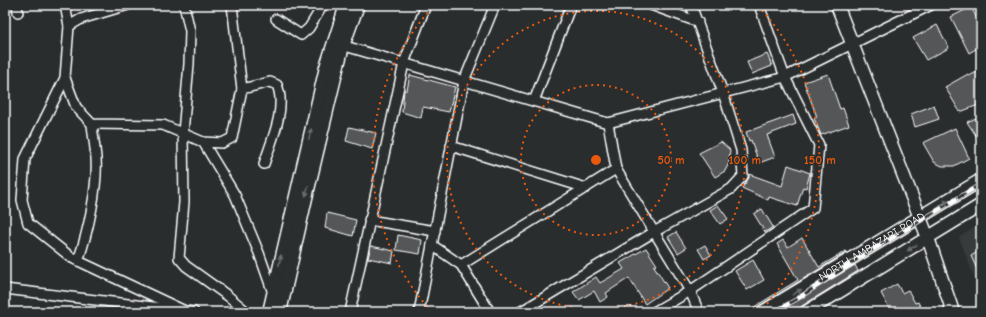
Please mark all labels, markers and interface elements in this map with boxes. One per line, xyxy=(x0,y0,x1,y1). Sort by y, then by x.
one-way arrow xyxy=(308,128,314,140)
centre of rings xyxy=(589,153,603,167)
text: 50 m xyxy=(657,153,685,167)
text: 100 m xyxy=(729,153,761,167)
text: 150 m xyxy=(804,153,836,167)
one-way arrow xyxy=(304,185,310,198)
one-way arrow xyxy=(938,199,950,206)
street label: NORTH AMBAZARI ROAD xyxy=(816,209,927,283)
one-way arrow xyxy=(907,244,917,252)
one-way arrow xyxy=(278,254,284,266)
one-way arrow xyxy=(791,288,803,295)

